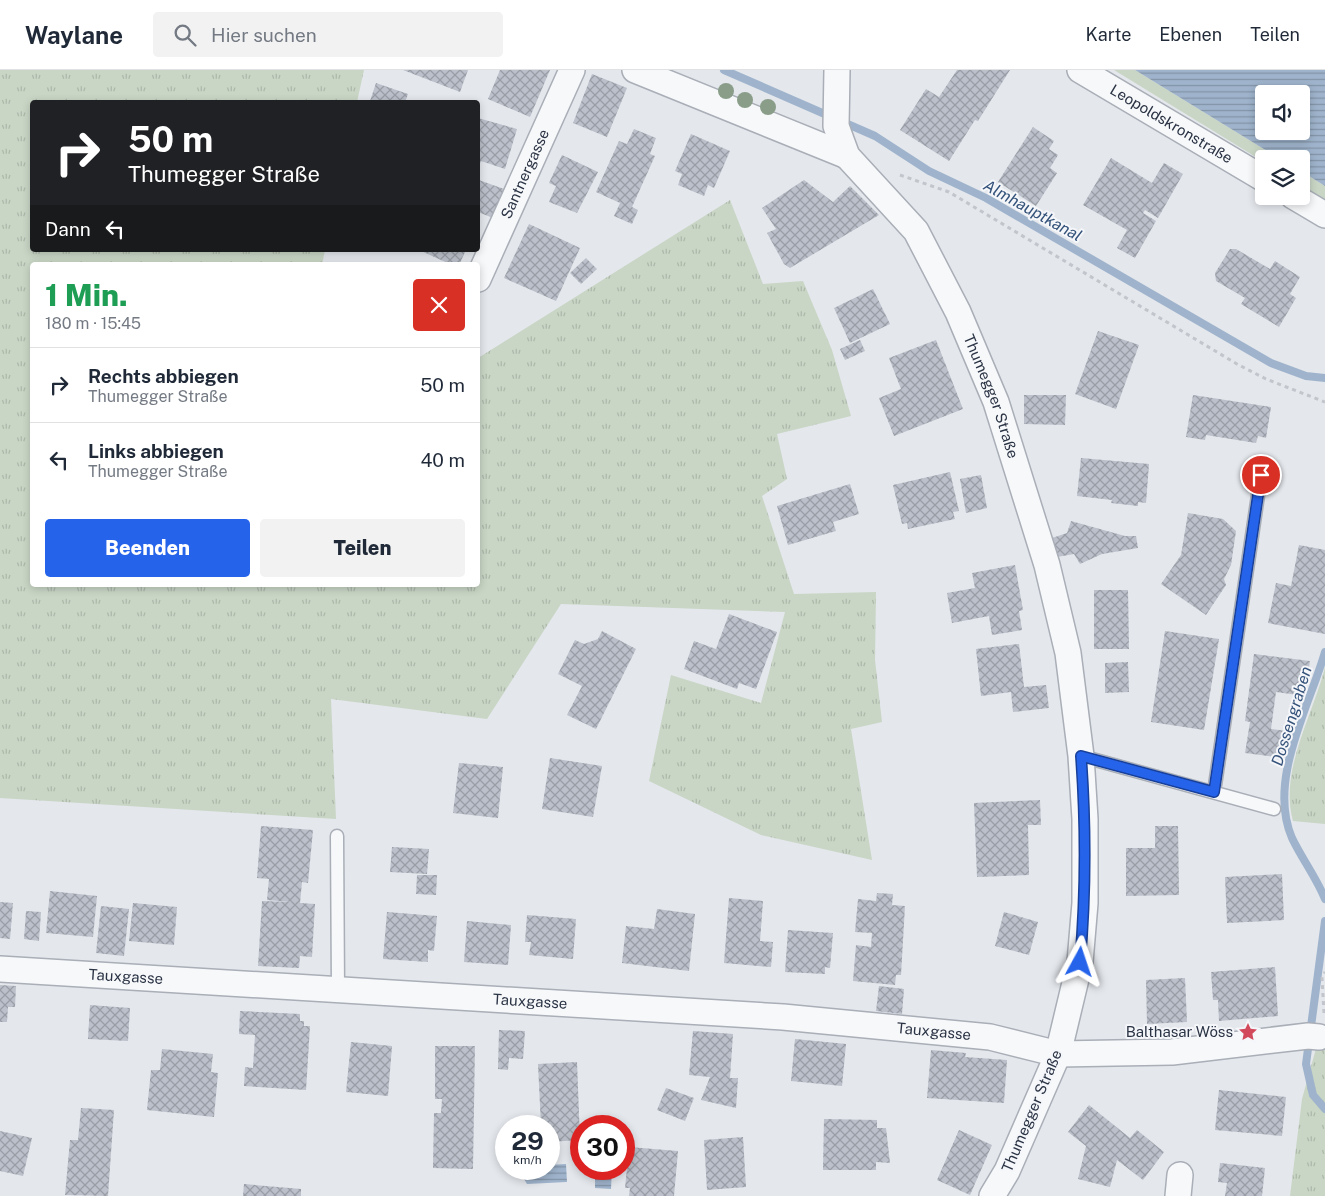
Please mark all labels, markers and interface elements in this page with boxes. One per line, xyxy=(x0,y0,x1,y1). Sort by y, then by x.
search box xyxy=(153,12,503,57)
text: Waylane xyxy=(25,21,123,49)
icon: search xyxy=(171,21,199,49)
text: Hier suchen xyxy=(211,24,317,46)
text: Karte xyxy=(1086,24,1131,45)
text: Ebenen xyxy=(1159,24,1222,45)
text: Teilen xyxy=(1250,24,1300,45)
street label: Leopoldskronstraße xyxy=(1107,81,1236,166)
map controls xyxy=(1255,85,1310,205)
button: sound xyxy=(1255,85,1310,140)
text: 50 m xyxy=(128,119,213,160)
icon: right xyxy=(45,120,110,185)
street label: Santnergasse xyxy=(497,127,552,221)
button: layers xyxy=(1255,150,1310,205)
text: Thumegger Straße xyxy=(128,161,320,187)
water label: Almhauptkanal xyxy=(980,176,1085,245)
icon: left xyxy=(101,215,129,243)
text: Dann xyxy=(45,218,91,240)
text: 1 Min. xyxy=(45,277,128,313)
button: close xyxy=(413,279,465,331)
text: 180 m · 15:45 xyxy=(45,314,141,333)
street label: Thumegger Straße xyxy=(961,332,1022,460)
text: Rechts abbiegen xyxy=(88,365,239,387)
icon: right xyxy=(45,371,73,399)
text: 50 m xyxy=(420,374,465,396)
text: Thumegger Straße xyxy=(88,387,228,406)
text: Links abbiegen xyxy=(88,440,224,462)
icon: left xyxy=(45,446,73,474)
text: 40 m xyxy=(420,449,465,471)
pin xyxy=(1240,454,1282,496)
icon: arrive xyxy=(1247,461,1275,489)
text: Thumegger Straße xyxy=(88,462,228,481)
button: Beenden xyxy=(45,519,250,577)
button: Teilen xyxy=(260,519,465,577)
water label: Dossengraben xyxy=(1267,664,1316,768)
position arrow xyxy=(1053,935,1105,987)
street label: Tauxgasse xyxy=(88,965,164,987)
street label: Tauxgasse xyxy=(492,990,568,1012)
street label: Tauxgasse xyxy=(896,1019,972,1043)
place icon: Balthasar Wöss xyxy=(1237,1021,1259,1043)
place label: Balthasar Wöss xyxy=(1126,1023,1233,1040)
street label: Thumegger Straße xyxy=(998,1047,1065,1174)
speed limit sign: 30 xyxy=(570,1115,635,1180)
text: 29 xyxy=(511,1126,544,1156)
text: km/h xyxy=(513,1153,542,1167)

